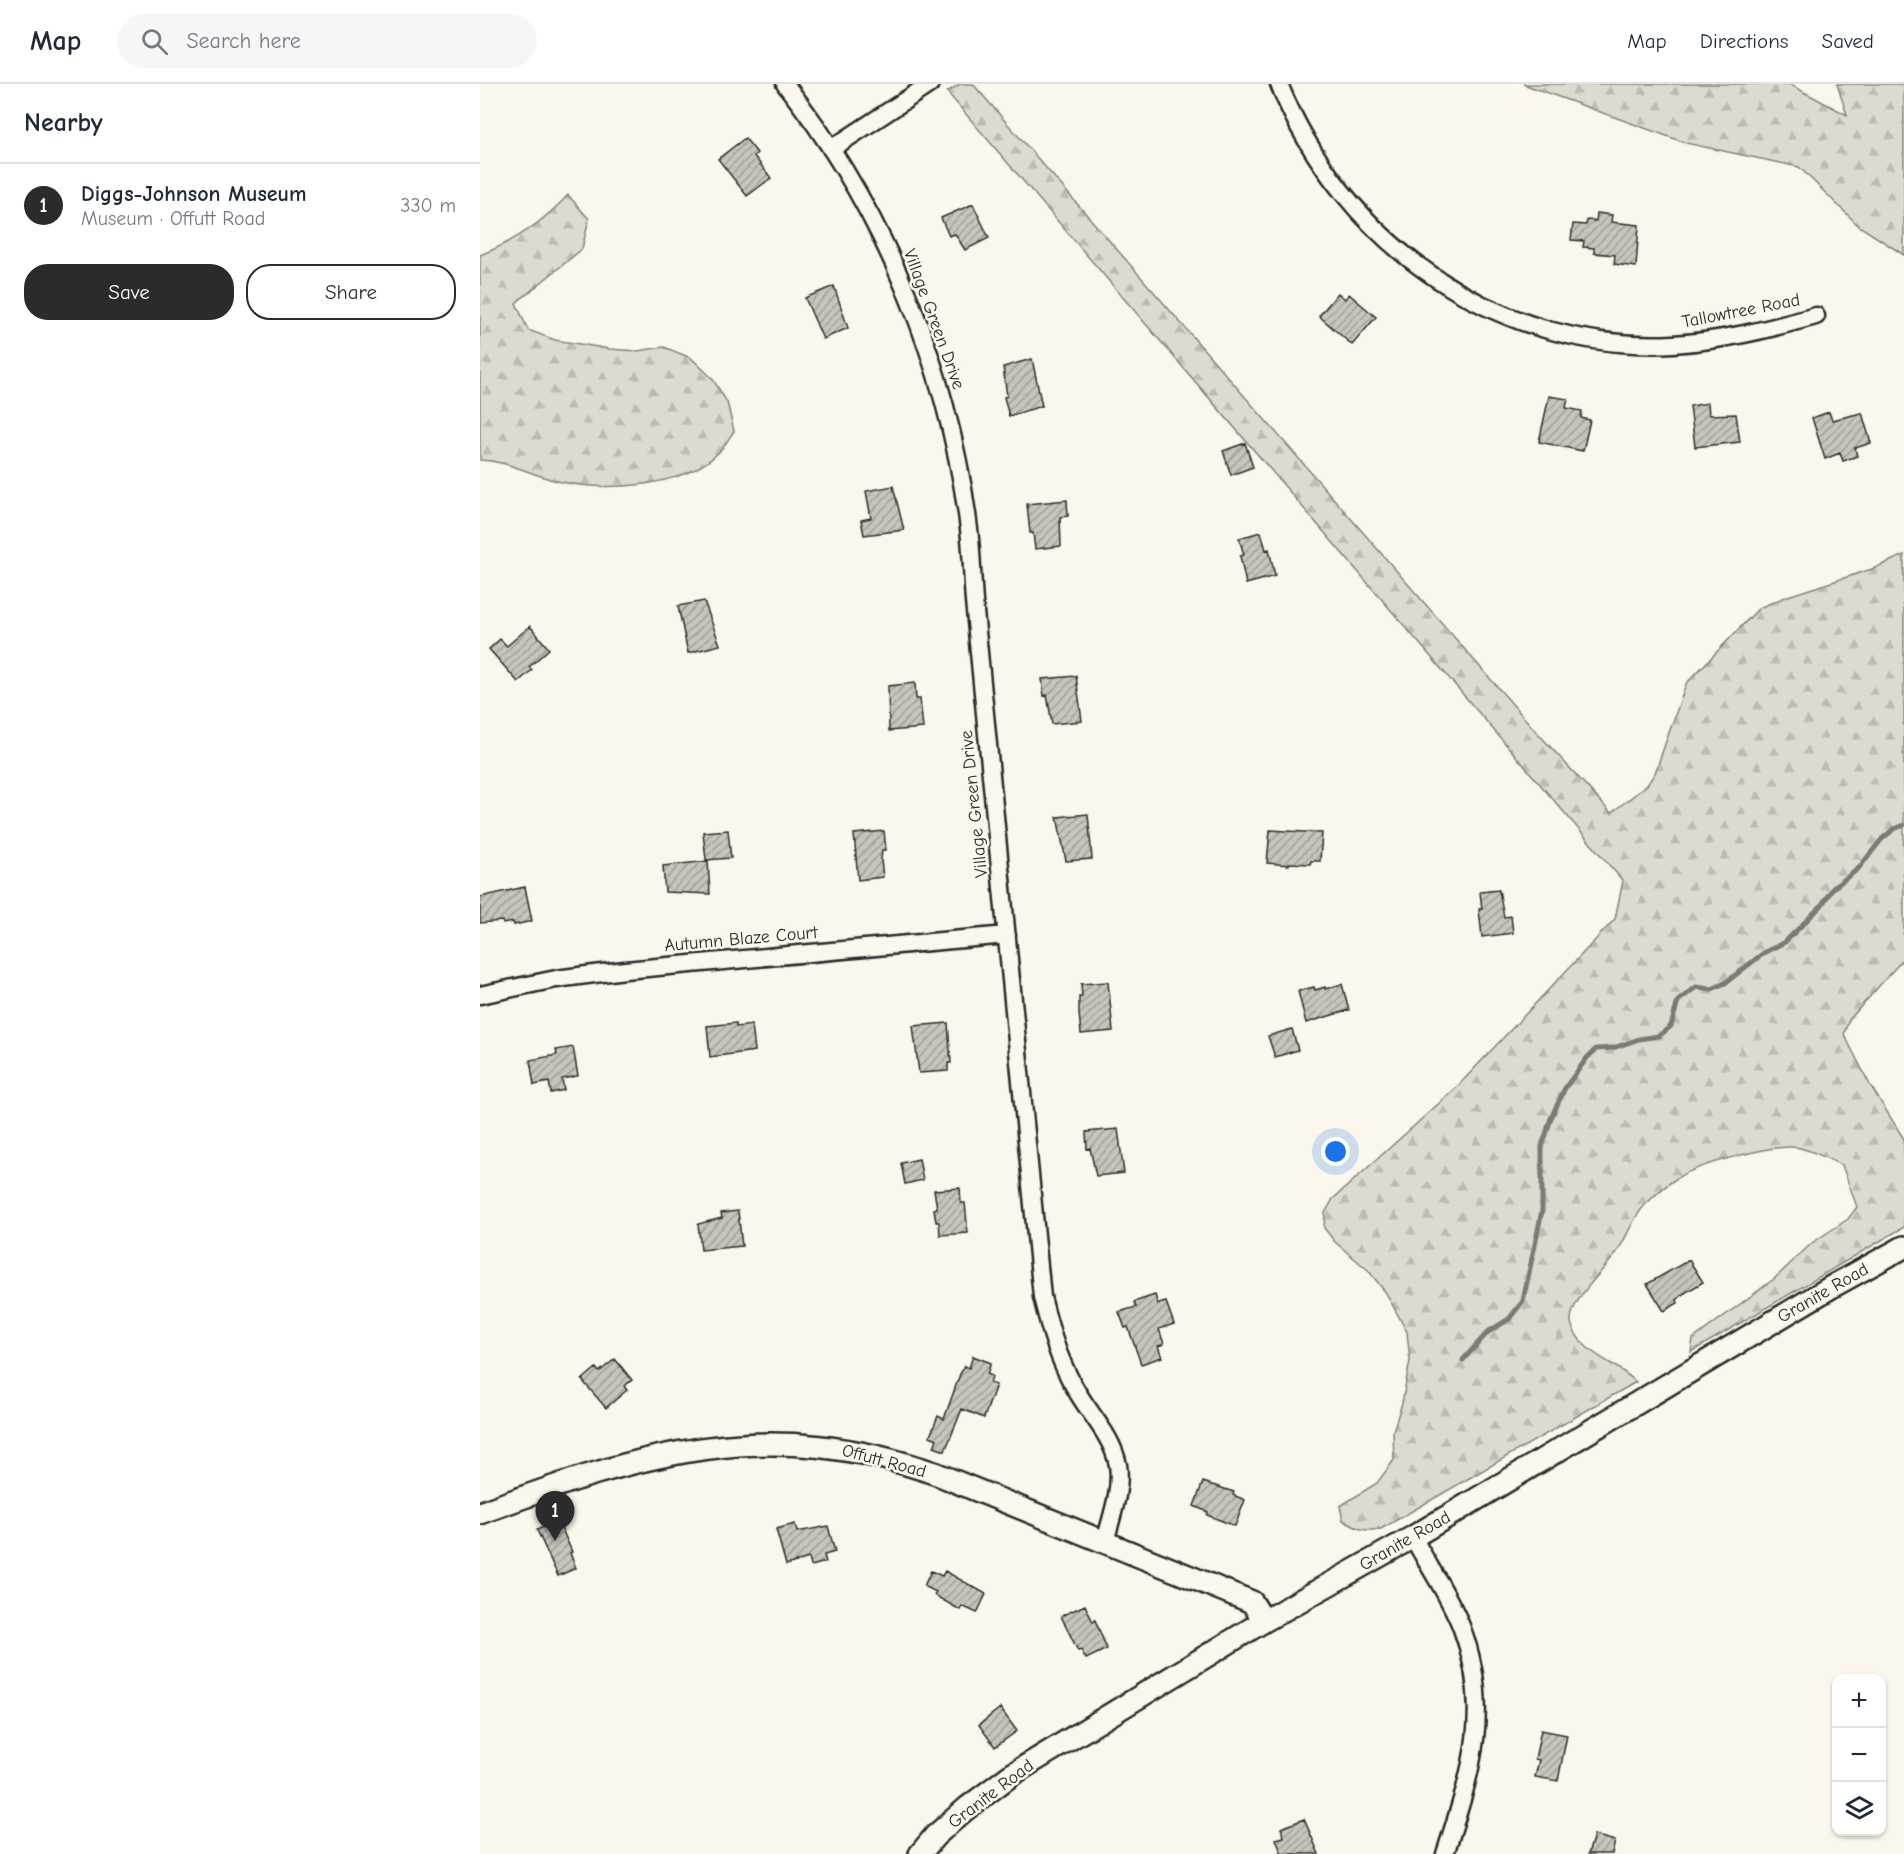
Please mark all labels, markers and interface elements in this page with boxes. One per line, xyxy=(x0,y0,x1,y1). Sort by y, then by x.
search box xyxy=(117,14,537,68)
text: Map xyxy=(30,25,81,57)
icon: search xyxy=(138,25,171,58)
text: Search here xyxy=(186,28,301,54)
text: Map xyxy=(1627,29,1667,53)
text: Directions xyxy=(1700,29,1789,53)
text: Saved xyxy=(1822,29,1874,53)
text: Nearby xyxy=(24,108,103,138)
text: Diggs-Johnson Museum xyxy=(81,181,307,207)
text: 1 xyxy=(40,194,47,217)
text: 330 m xyxy=(400,194,456,217)
text: Museum · Offutt Road xyxy=(81,207,265,230)
street label: Village Green Drive xyxy=(899,246,969,392)
button: Save xyxy=(24,264,234,320)
button: Share xyxy=(246,264,456,320)
street label: Tallowtree Road xyxy=(1680,289,1802,333)
street label: Village Green Drive xyxy=(956,729,992,879)
street label: Autumn Blaze Court xyxy=(664,922,819,956)
your location xyxy=(1321,1137,1350,1166)
street label: Granite Road xyxy=(1774,1259,1872,1327)
street label: Offutt Road xyxy=(840,1440,928,1482)
pin: 1 xyxy=(536,1492,574,1541)
street label: Granite Road xyxy=(1356,1507,1454,1575)
map controls xyxy=(1832,1674,1886,1836)
button: + xyxy=(1832,1674,1886,1728)
button: − xyxy=(1832,1728,1886,1782)
street label: Granite Road xyxy=(944,1755,1038,1833)
button: layers xyxy=(1832,1782,1886,1836)

